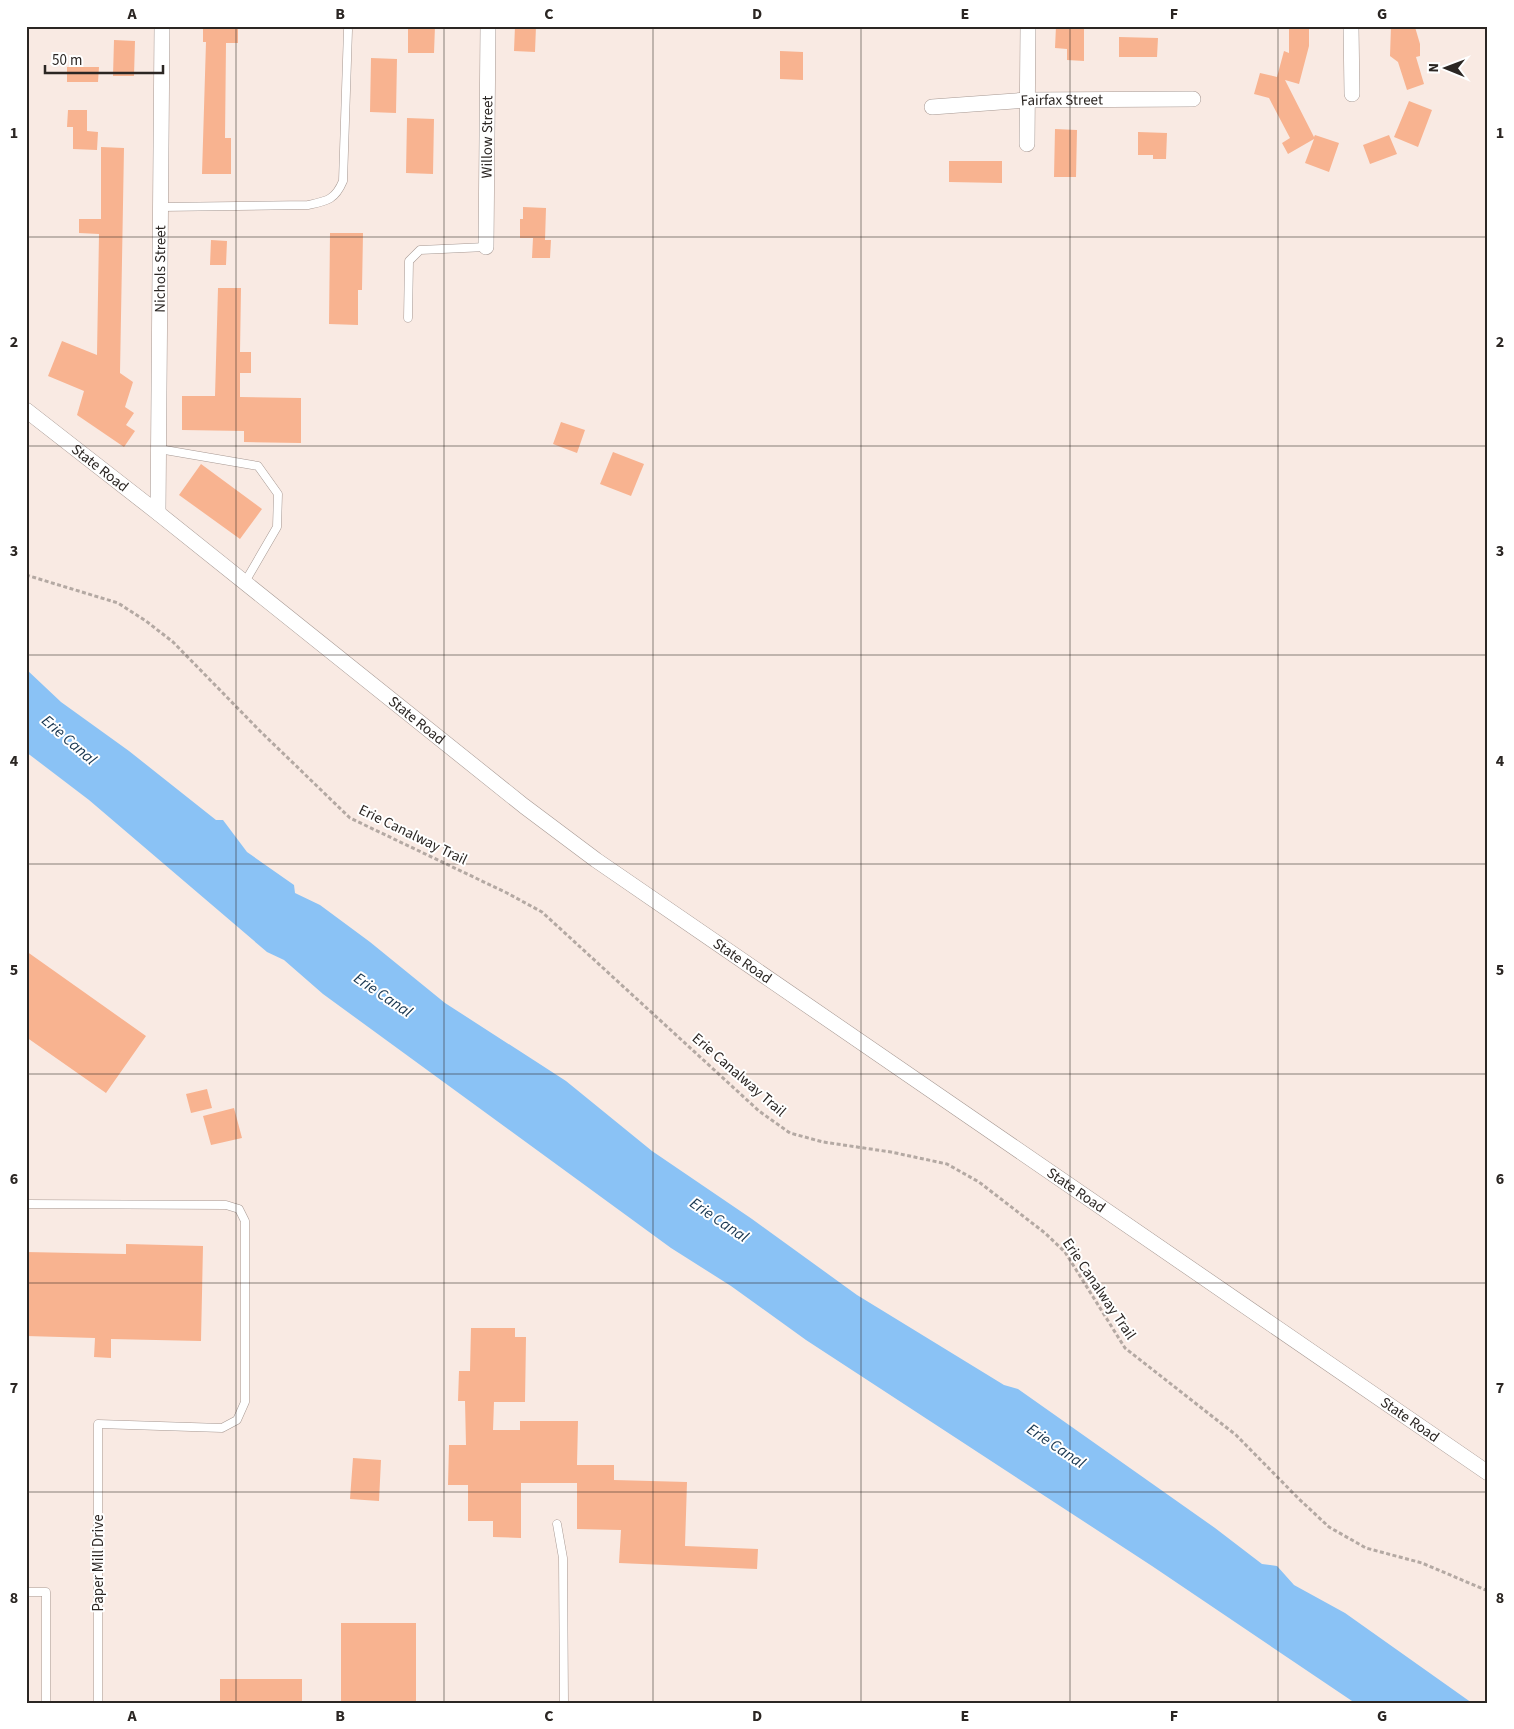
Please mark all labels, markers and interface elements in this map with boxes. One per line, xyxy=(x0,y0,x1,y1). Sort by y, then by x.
text: A xyxy=(126,3,137,25)
text: B xyxy=(335,3,345,25)
text: C xyxy=(544,3,554,25)
text: D xyxy=(752,3,762,25)
text: E xyxy=(961,3,969,25)
text: F xyxy=(1170,3,1178,25)
text: G xyxy=(1377,3,1387,25)
scale bar xyxy=(45,42,162,74)
north arrow xyxy=(1422,42,1472,92)
text: 50 m xyxy=(52,50,82,71)
text: N xyxy=(1424,63,1444,73)
street label: Fairfax Street xyxy=(1020,89,1103,111)
street label: Willow Street xyxy=(476,96,498,178)
text: 1 xyxy=(10,122,18,144)
text: 1 xyxy=(1496,122,1504,144)
street label: Nichols Street xyxy=(149,225,171,313)
text: 2 xyxy=(10,331,18,353)
text: 2 xyxy=(1496,331,1504,353)
street label: State Road xyxy=(67,439,133,497)
text: 3 xyxy=(10,540,18,562)
text: 3 xyxy=(1496,540,1504,562)
street label: State Road xyxy=(384,691,450,749)
water label: Erie Canal xyxy=(37,710,101,770)
text: 4 xyxy=(10,750,19,772)
text: 4 xyxy=(1496,750,1505,772)
street label: Erie Canalway Trail xyxy=(355,800,471,870)
street label: State Road xyxy=(709,933,776,988)
text: 5 xyxy=(10,959,18,981)
text: 5 xyxy=(1496,959,1504,981)
water label: Erie Canal xyxy=(349,967,417,1023)
street label: Erie Canalway Trail xyxy=(687,1028,791,1122)
street label: State Road xyxy=(1043,1162,1110,1218)
text: 6 xyxy=(10,1168,18,1190)
text: 6 xyxy=(1496,1168,1504,1190)
water label: Erie Canal xyxy=(685,1192,753,1248)
street label: Erie Canalway Trail xyxy=(1057,1234,1141,1344)
text: 7 xyxy=(10,1377,18,1399)
text: 7 xyxy=(1496,1377,1504,1399)
street label: State Road xyxy=(1376,1392,1444,1447)
water label: Erie Canal xyxy=(1022,1418,1090,1474)
street label: Paper Mill Drive xyxy=(88,1514,109,1612)
text: 8 xyxy=(10,1587,18,1609)
text: 8 xyxy=(1496,1587,1504,1609)
text: A xyxy=(126,1705,137,1727)
text: B xyxy=(335,1705,345,1727)
text: C xyxy=(544,1705,554,1727)
text: D xyxy=(752,1705,762,1727)
text: E xyxy=(961,1705,969,1727)
text: F xyxy=(1170,1705,1178,1727)
text: G xyxy=(1377,1705,1387,1727)

